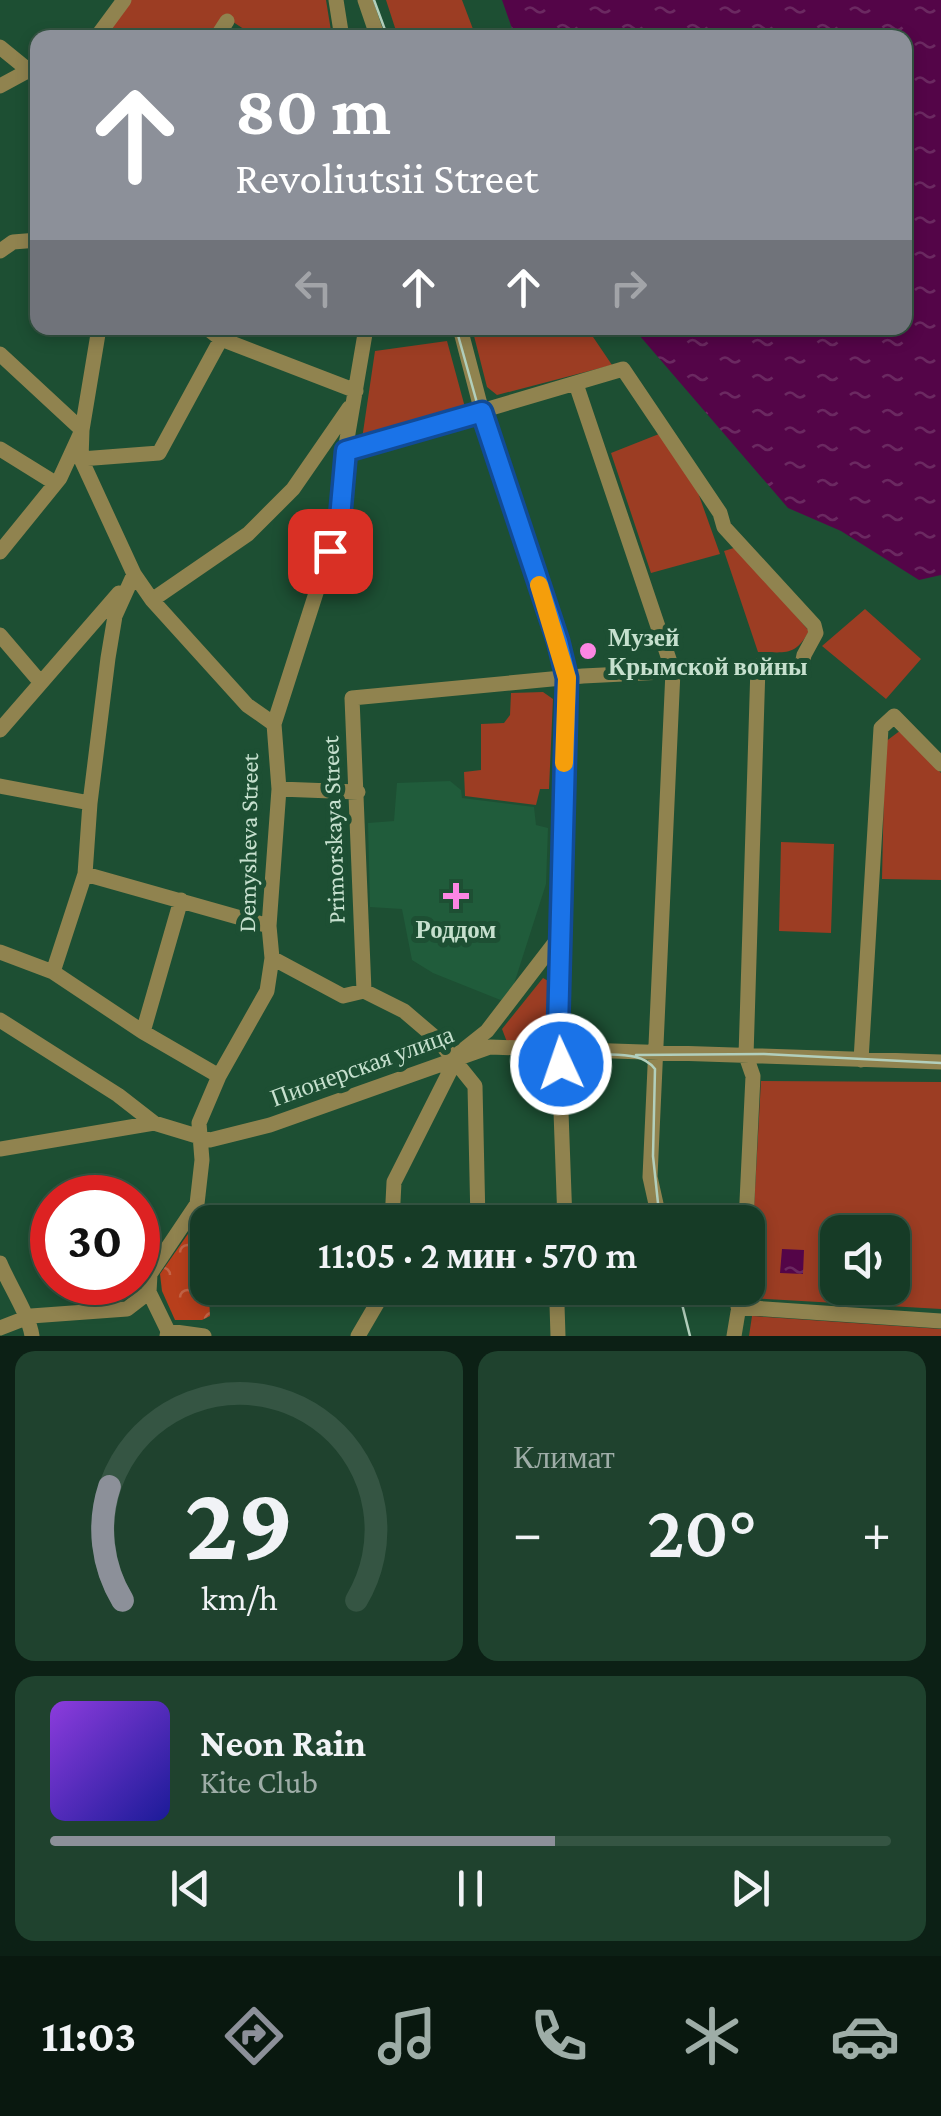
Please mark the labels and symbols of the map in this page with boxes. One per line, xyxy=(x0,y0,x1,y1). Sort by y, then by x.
pin xyxy=(288,509,373,594)
place label: Музей Крымской войны xyxy=(608,624,808,680)
marker: Музей Крымской войны xyxy=(577,640,599,662)
street label: Primorskaya Street xyxy=(316,735,351,925)
street label: Demysheva Street xyxy=(233,752,264,933)
marker: Роддом xyxy=(443,883,469,909)
place label: Роддом xyxy=(416,916,496,943)
position arrow xyxy=(509,1012,613,1116)
street label: Пионерская улица xyxy=(267,1020,457,1112)
speed limit sign: 30 xyxy=(30,1175,160,1305)

